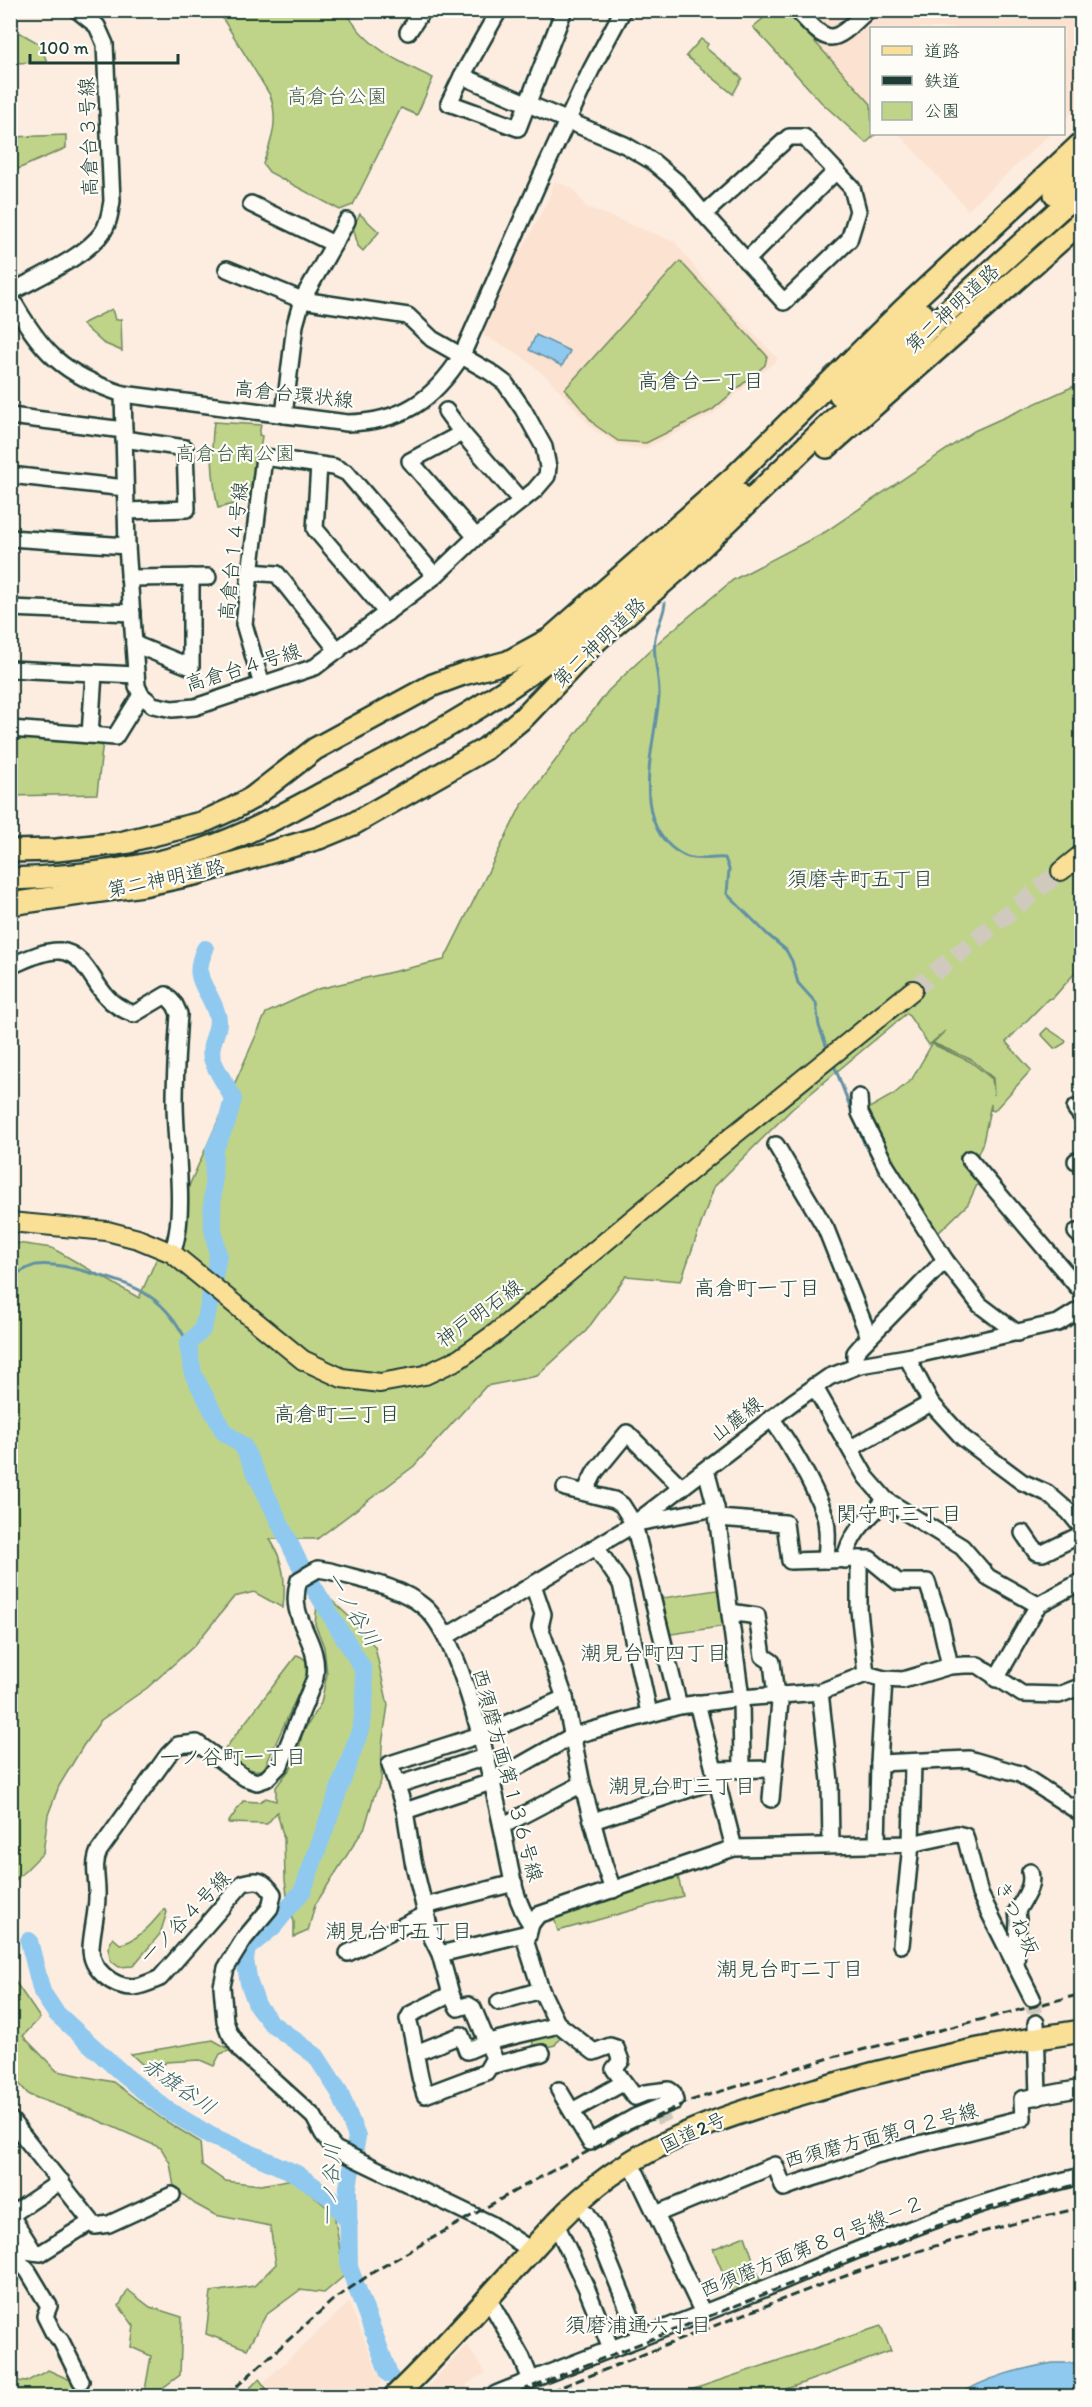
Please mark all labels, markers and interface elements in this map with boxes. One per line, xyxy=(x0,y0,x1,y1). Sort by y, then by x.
scale bar xyxy=(30,27,178,65)
legend xyxy=(870,27,1065,135)
text: 100 m xyxy=(39,37,89,59)
text: 道路 xyxy=(924,40,960,62)
text: 鉄道 xyxy=(924,70,960,92)
street label: 高倉台３号線 xyxy=(74,77,102,197)
park label: 高倉台公園 xyxy=(287,84,387,108)
text: 公園 xyxy=(924,100,960,122)
street label: 第二神明道路 xyxy=(900,258,1004,358)
district label: 高倉台一丁目 xyxy=(638,368,764,393)
street label: 高倉台環状線 xyxy=(233,376,355,412)
park label: 高倉台南公園 xyxy=(175,441,295,465)
street label: 高倉台１４号線 xyxy=(214,480,252,622)
street label: 第二神明道路 xyxy=(548,592,650,692)
street label: 高倉台４号線 xyxy=(182,638,304,696)
street label: 第二神明道路 xyxy=(105,854,227,902)
district label: 須磨寺町五丁目 xyxy=(787,866,934,891)
street label: 神戸明石線 xyxy=(431,1274,527,1352)
district label: 高倉町一丁目 xyxy=(694,1275,820,1300)
street label: 山麓線 xyxy=(705,1391,767,1447)
district label: 高倉町二丁目 xyxy=(274,1401,400,1426)
district label: 関守町三丁目 xyxy=(836,1501,962,1526)
water label: 一ノ谷川 xyxy=(321,1566,386,1651)
district label: 潮見台町四丁目 xyxy=(581,1640,728,1665)
street label: 西須磨方面第１３６号線 xyxy=(468,1666,548,1884)
district label: 一ノ谷町一丁目 xyxy=(160,1744,307,1769)
district label: 潮見台町三丁目 xyxy=(609,1773,756,1798)
street label: 一ノ谷４号線 xyxy=(135,1866,235,1968)
street label: きつね坂 xyxy=(990,1877,1044,1959)
district label: 潮見台町五丁目 xyxy=(326,1918,473,1943)
district label: 潮見台町二丁目 xyxy=(717,1956,864,1981)
water label: 赤旗谷川 xyxy=(138,2051,221,2120)
street label: 西須磨方面第９２号線 xyxy=(781,2098,981,2172)
street label: 国道2号 xyxy=(656,2106,730,2158)
water label: 一ノ谷川 xyxy=(314,2142,345,2228)
street label: 西須磨方面第８９号線－２ xyxy=(696,2190,928,2302)
district label: 須磨浦通六丁目 xyxy=(565,2312,712,2337)

